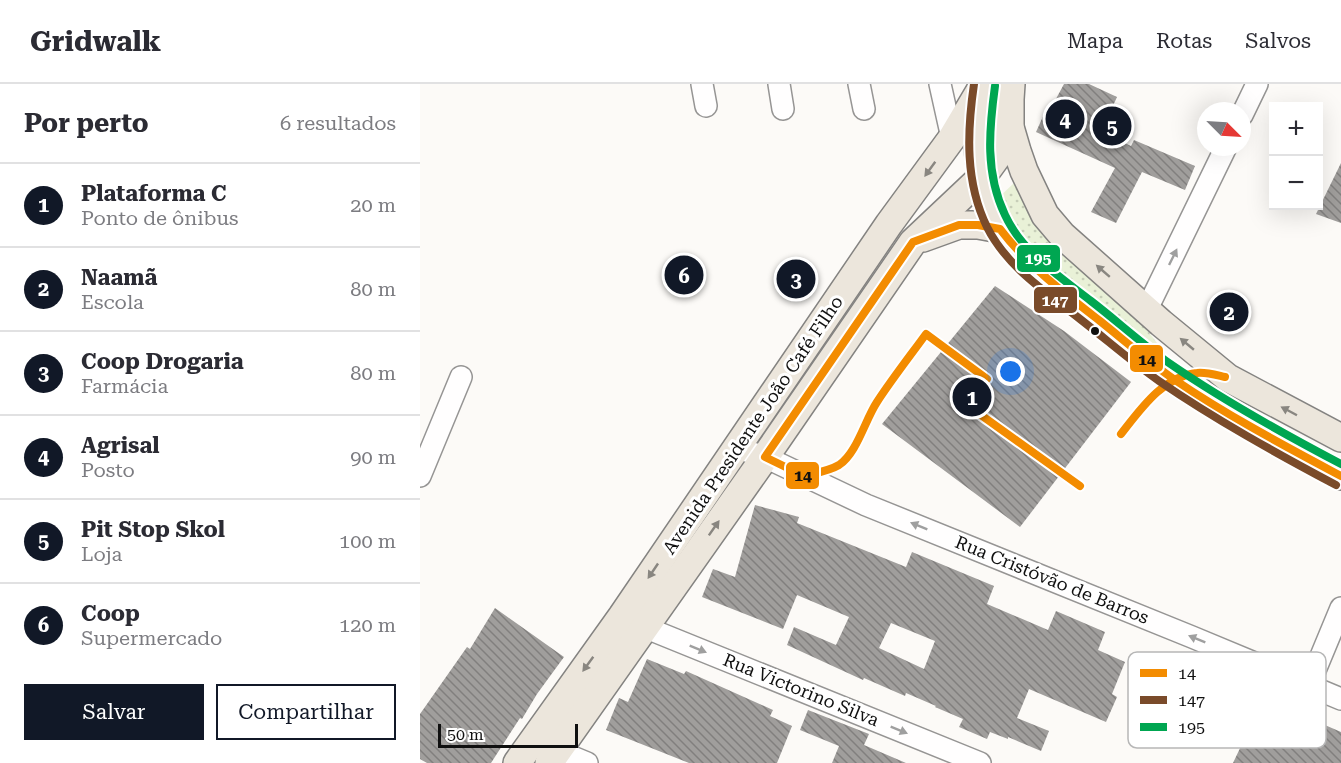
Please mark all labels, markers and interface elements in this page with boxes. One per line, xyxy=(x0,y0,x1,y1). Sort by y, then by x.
text: Gridwalk xyxy=(30,25,161,58)
text: Mapa xyxy=(1067,29,1123,53)
text: Rotas xyxy=(1156,29,1212,53)
text: Salvos xyxy=(1245,29,1311,53)
pin: 4 xyxy=(1046,96,1084,141)
north arrow xyxy=(1197,102,1251,156)
map controls xyxy=(1269,102,1323,210)
button: + xyxy=(1269,102,1323,156)
pin: 5 xyxy=(1092,104,1132,148)
text: Por perto xyxy=(24,108,149,138)
text: 6 resultados xyxy=(280,111,396,135)
button: − xyxy=(1269,156,1323,210)
one-way arrow xyxy=(924,160,936,176)
text: Plataforma C xyxy=(81,181,227,206)
text: 1 xyxy=(38,193,49,217)
text: 20 m xyxy=(350,193,396,217)
text: Ponto de ônibus xyxy=(81,206,239,230)
line badge: 195 xyxy=(1016,244,1061,273)
one-way arrow xyxy=(1168,248,1178,265)
text: 195 xyxy=(1025,249,1051,268)
pin: 6 xyxy=(664,252,704,297)
pin: 3 xyxy=(776,256,815,302)
text: Naamã xyxy=(81,265,157,290)
one-way arrow xyxy=(1095,265,1111,278)
text: 2 xyxy=(38,277,49,301)
text: 80 m xyxy=(350,277,396,301)
line badge: 147 xyxy=(1033,286,1078,314)
text: Escola xyxy=(81,290,144,314)
pin: 2 xyxy=(1210,290,1248,334)
text: 147 xyxy=(1042,291,1068,310)
street label: Avenida Presidente João Café Filho xyxy=(658,292,847,558)
unlabelled marker xyxy=(1089,325,1101,337)
one-way arrow xyxy=(1180,338,1195,351)
line badge: 14 xyxy=(1129,344,1164,373)
text: Coop Drogaria xyxy=(81,349,244,374)
text: 14 xyxy=(1138,350,1156,369)
your location xyxy=(996,357,1025,386)
text: 3 xyxy=(38,361,49,385)
text: 80 m xyxy=(350,361,396,385)
text: Farmácia xyxy=(81,374,168,398)
pin: 1 xyxy=(952,374,992,420)
one-way arrow xyxy=(1280,406,1297,416)
text: Agrisal xyxy=(81,433,160,458)
text: 4 xyxy=(38,445,49,469)
text: 90 m xyxy=(350,445,396,469)
text: Posto xyxy=(81,458,135,482)
line badge: 14 xyxy=(785,461,820,490)
text: 14 xyxy=(794,466,812,485)
text: Pit Stop Skol xyxy=(81,517,225,542)
one-way arrow xyxy=(708,520,720,536)
one-way arrow xyxy=(909,521,927,531)
text: 5 xyxy=(38,529,49,553)
text: 100 m xyxy=(339,529,396,553)
street label: Rua Cristóvão de Barros xyxy=(952,531,1152,628)
text: Loja xyxy=(81,542,122,566)
one-way arrow xyxy=(647,563,659,579)
text: Coop xyxy=(81,601,140,626)
text: 6 xyxy=(38,613,49,637)
text: 120 m xyxy=(339,613,396,637)
text: Supermercado xyxy=(81,626,222,650)
one-way arrow xyxy=(1187,634,1205,644)
one-way arrow xyxy=(690,644,708,654)
street label: Rua Victorino Silva xyxy=(720,649,882,731)
legend xyxy=(1128,652,1326,748)
one-way arrow xyxy=(582,655,594,671)
text: 14 xyxy=(1178,664,1196,683)
button: Salvar xyxy=(24,684,204,740)
button: Compartilhar xyxy=(216,684,396,740)
text: 147 xyxy=(1178,691,1205,710)
text: 195 xyxy=(1178,718,1205,737)
scale bar xyxy=(438,721,578,748)
text: 50 m xyxy=(447,725,484,744)
one-way arrow xyxy=(890,725,908,735)

